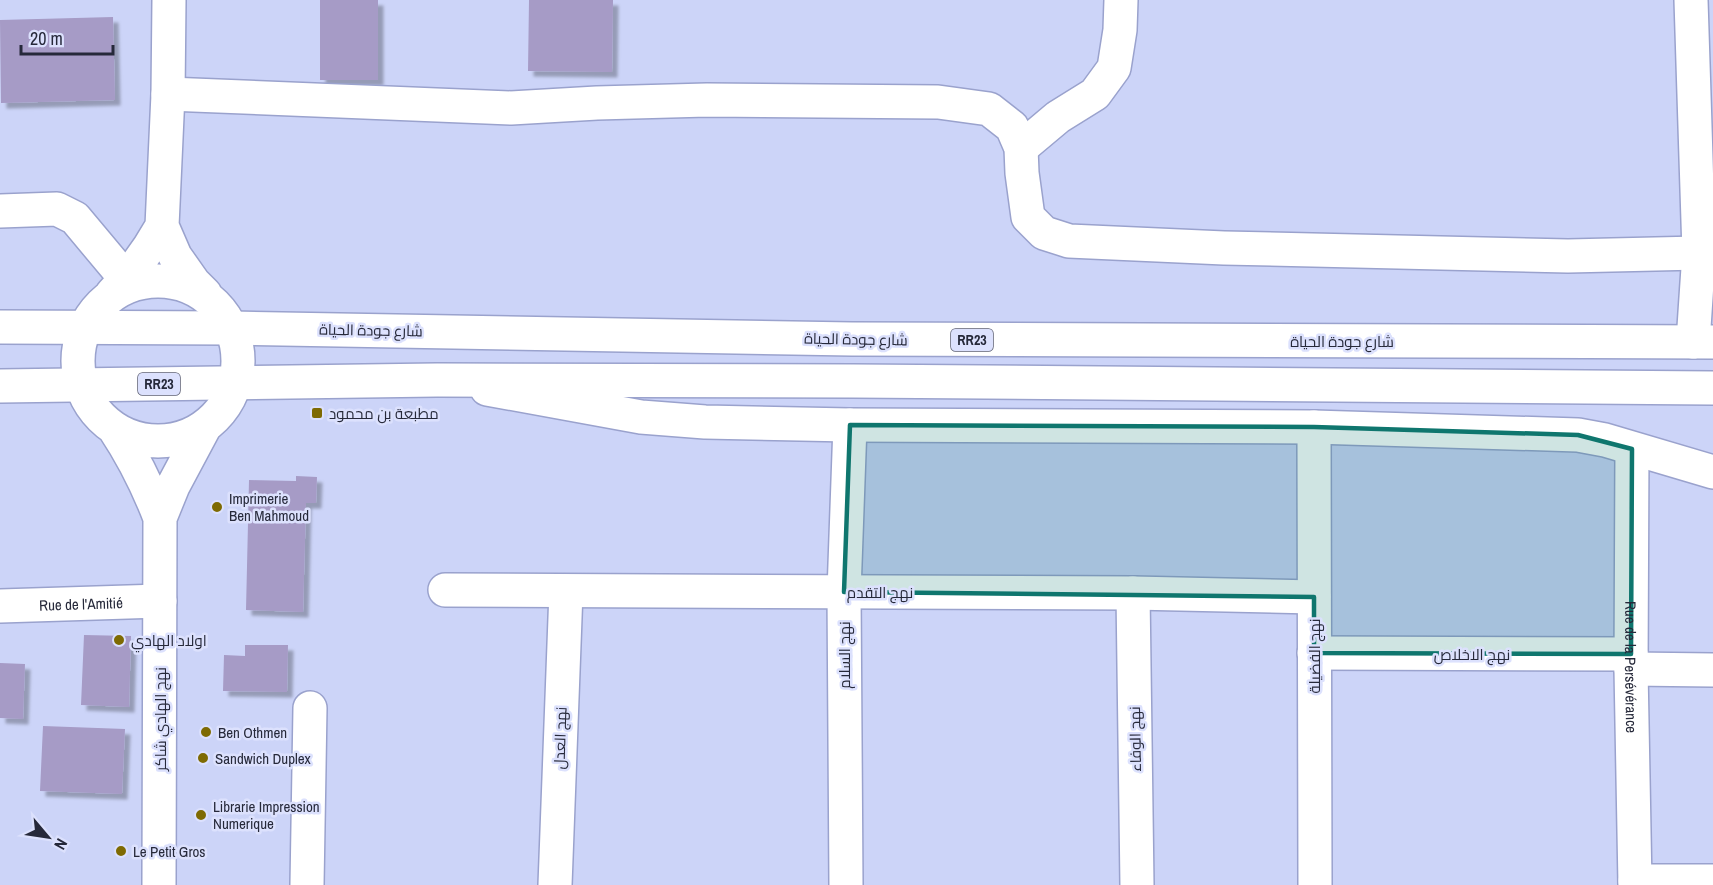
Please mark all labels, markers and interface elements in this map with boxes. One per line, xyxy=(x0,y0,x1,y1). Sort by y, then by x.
scale bar xyxy=(21,18,112,56)
text: 20 m xyxy=(30,26,63,51)
street label: شارع جودة الحياة xyxy=(319,319,423,342)
street label: شارع جودة الحياة xyxy=(804,328,908,351)
road number: RR23 xyxy=(951,329,993,351)
street label: شارع جودة الحياة xyxy=(1290,331,1394,353)
road number: RR23 xyxy=(138,373,180,395)
place label: مطبعة بن محمود xyxy=(329,403,439,424)
marker: مطبعة بن محمود xyxy=(310,406,324,420)
place label: Imprimerie Ben Mahmoud xyxy=(229,488,309,526)
marker: Imprimerie Ben Mahmoud xyxy=(210,500,224,514)
street label: نهج التقدم xyxy=(847,582,913,604)
street label: Rue de l'Amitié xyxy=(39,592,123,615)
street label: Rue de la Persévérance xyxy=(1620,601,1643,733)
street label: نهج الفضيلة xyxy=(1304,619,1326,693)
street label: نهج السلام xyxy=(834,621,856,689)
place label: اولاد الهادي xyxy=(131,630,207,653)
marker: اولاد الهادي xyxy=(112,633,126,647)
street label: نهج الاخلاص xyxy=(1434,644,1510,666)
street label: نهج الهادي شاكر xyxy=(150,667,173,772)
street label: نهج العدل xyxy=(548,706,573,770)
street label: نهج الوفاء xyxy=(1124,706,1147,772)
place label: Ben Othmen xyxy=(218,722,287,743)
marker: Ben Othmen xyxy=(199,725,213,739)
place label: Sandwich Duplex xyxy=(215,748,312,769)
marker: Sandwich Duplex xyxy=(196,751,210,765)
place label: Librarie Impression Numerique xyxy=(213,796,320,834)
north arrow xyxy=(18,807,78,867)
marker: Librarie Impression Numerique xyxy=(194,808,208,822)
text: N xyxy=(49,835,73,854)
place label: Le Petit Gros xyxy=(133,841,205,862)
marker: Le Petit Gros xyxy=(114,844,128,858)

